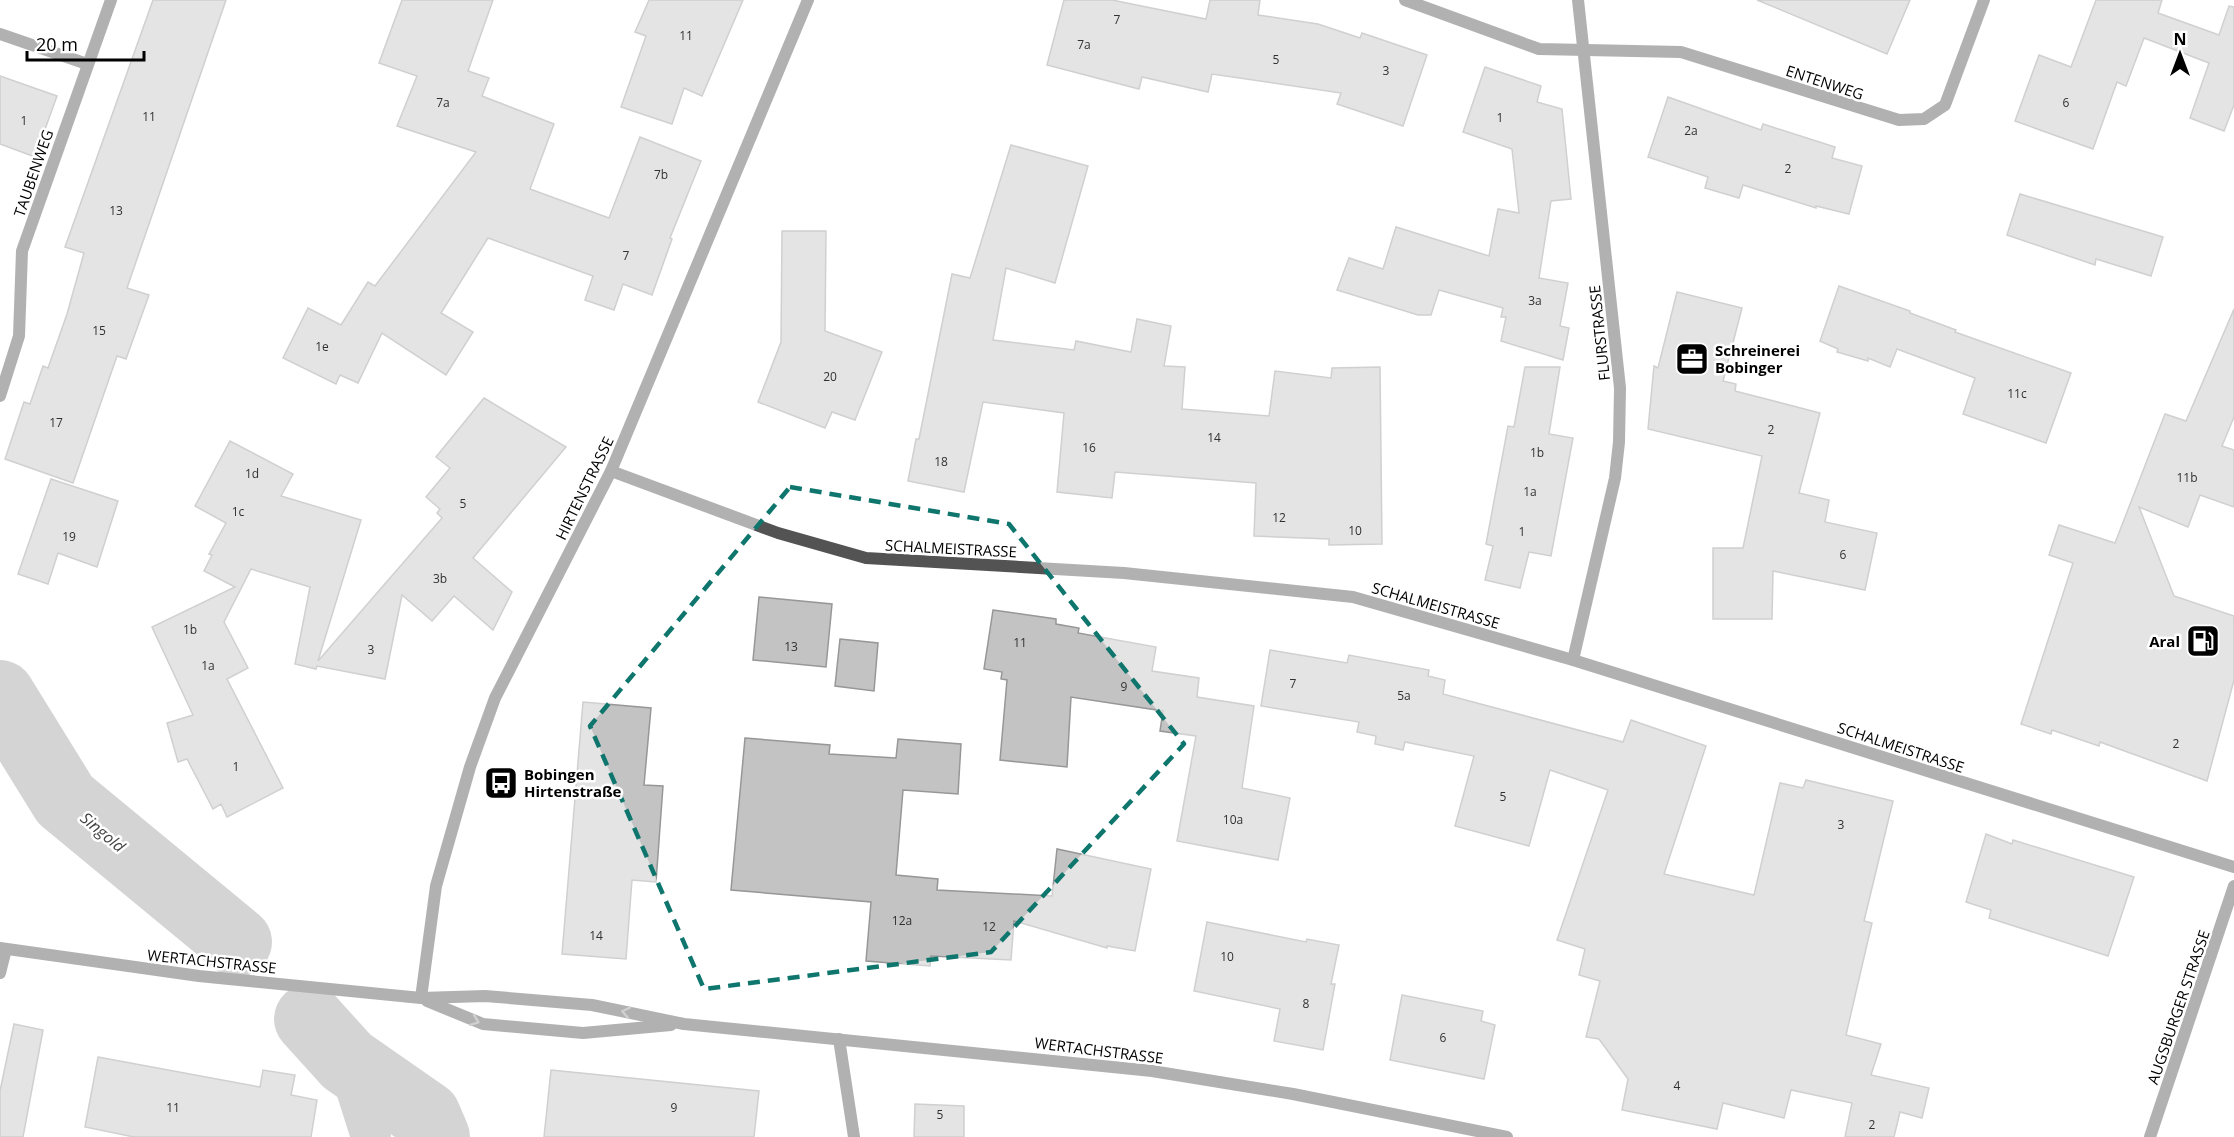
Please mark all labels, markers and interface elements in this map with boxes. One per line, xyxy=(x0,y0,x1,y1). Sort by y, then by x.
house number: 7 xyxy=(1114,11,1121,28)
scale bar xyxy=(27,24,144,62)
north arrow xyxy=(2150,24,2210,84)
house number: 11 xyxy=(679,27,693,44)
text: N xyxy=(2173,28,2187,50)
text: 20 m xyxy=(36,32,78,56)
house number: 7a xyxy=(1077,36,1091,53)
house number: 5 xyxy=(1273,51,1280,68)
street label: ENTENWEG xyxy=(1784,60,1866,104)
house number: 3 xyxy=(1383,62,1390,79)
house number: 7a xyxy=(436,94,450,111)
house number: 6 xyxy=(2063,94,2070,111)
house number: 11 xyxy=(142,108,156,125)
house number: 1 xyxy=(1497,109,1503,126)
house number: 1 xyxy=(21,112,27,129)
house number: 2a xyxy=(1684,122,1698,139)
street label: TAUBENWEG xyxy=(9,127,57,219)
house number: 2 xyxy=(1785,160,1792,177)
house number: 7b xyxy=(654,166,668,183)
house number: 13 xyxy=(109,202,123,219)
house number: 7 xyxy=(623,247,630,264)
street label: FLURSTRASSE xyxy=(1584,284,1614,382)
house number: 3a xyxy=(1528,292,1542,309)
house number: 15 xyxy=(92,322,106,339)
house number: 1e xyxy=(315,338,329,355)
place label: Schreinerei Bobinger xyxy=(1715,340,1800,377)
office icon: Schreinerei Bobinger xyxy=(1674,341,1710,377)
house number: 20 xyxy=(823,368,837,385)
house number: 11c xyxy=(2007,385,2027,402)
house number: 17 xyxy=(49,414,63,431)
house number: 2 xyxy=(1768,421,1775,438)
house number: 14 xyxy=(1207,429,1221,446)
street label: HIRTENSTRASSE xyxy=(550,433,618,543)
house number: 16 xyxy=(1082,439,1096,456)
house number: 1b xyxy=(1530,444,1544,461)
house number: 18 xyxy=(934,453,948,470)
house number: 1d xyxy=(245,465,259,482)
house number: 11b xyxy=(2176,469,2198,486)
house number: 1a xyxy=(1523,483,1537,500)
house number: 5 xyxy=(460,495,467,512)
house number: 1c xyxy=(232,503,245,520)
house number: 12 xyxy=(1272,509,1286,526)
house number: 10 xyxy=(1348,522,1362,539)
house number: 1 xyxy=(1519,523,1525,540)
house number: 19 xyxy=(62,528,76,545)
street label: SCHALMEISTRASSE xyxy=(885,535,1017,561)
house number: 6 xyxy=(1840,546,1847,563)
house number: 3b xyxy=(433,570,447,587)
street label: SCHALMEISTRASSE xyxy=(1370,577,1502,633)
house number: 1b xyxy=(183,621,197,638)
fuel station icon: Aral xyxy=(2185,623,2221,659)
place label: Aral xyxy=(2149,631,2180,651)
house number: 11 xyxy=(1013,634,1027,651)
house number: 13 xyxy=(784,638,798,655)
house number: 3 xyxy=(368,641,375,658)
house number: 1a xyxy=(201,657,215,674)
house number: 7 xyxy=(1290,675,1297,692)
house number: 9 xyxy=(1121,678,1128,695)
house number: 5a xyxy=(1397,687,1411,704)
street label: SCHALMEISTRASSE xyxy=(1835,717,1967,777)
house number: 2 xyxy=(2173,735,2180,752)
house number: 1 xyxy=(233,758,239,775)
place label: Bobingen Hirtenstraße xyxy=(524,764,622,801)
bus stop icon: Bobingen Hirtenstraße xyxy=(483,765,519,801)
house number: 5 xyxy=(1500,788,1507,805)
water label: Singold xyxy=(76,807,131,858)
house number: 10a xyxy=(1223,811,1243,828)
house number: 3 xyxy=(1838,816,1845,833)
house number: 12a xyxy=(892,912,912,929)
house number: 12 xyxy=(982,918,996,935)
house number: 14 xyxy=(589,927,603,944)
street label: AUGSBURGER STRASSE xyxy=(2142,927,2214,1087)
street label: WERTACHSTRASSE xyxy=(146,944,278,978)
house number: 10 xyxy=(1220,948,1234,965)
house number: 8 xyxy=(1303,995,1310,1012)
one-way arrow xyxy=(622,1006,632,1019)
one-way arrow xyxy=(469,1014,480,1026)
house number: 6 xyxy=(1440,1029,1447,1046)
street label: WERTACHSTRASSE xyxy=(1033,1032,1165,1068)
house number: 4 xyxy=(1674,1077,1681,1094)
house number: 11 xyxy=(166,1099,180,1116)
house number: 9 xyxy=(671,1099,678,1116)
house number: 5 xyxy=(937,1106,944,1123)
house number: 2 xyxy=(1869,1116,1876,1133)

